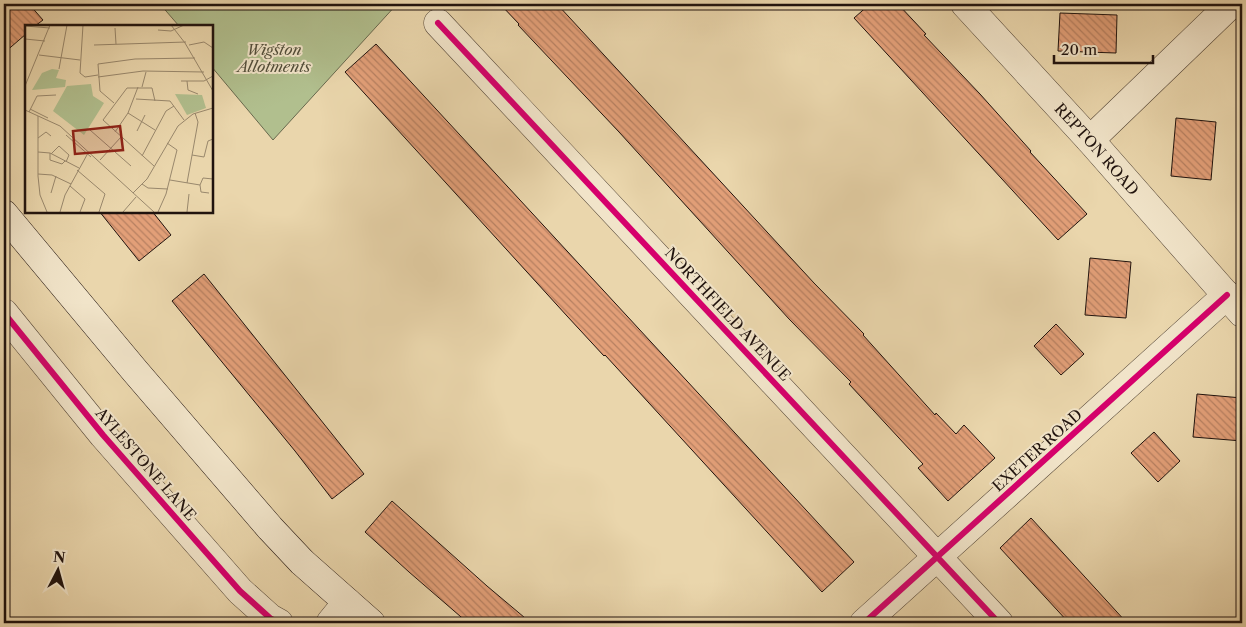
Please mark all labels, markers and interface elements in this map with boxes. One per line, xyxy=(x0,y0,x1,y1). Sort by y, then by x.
inset map xyxy=(25,25,212,212)
scale bar xyxy=(1054,32,1152,64)
park label: Wigston Allotments xyxy=(235,40,311,76)
text: 20 m xyxy=(1061,40,1097,59)
street label: REPTON ROAD xyxy=(1051,99,1143,199)
street label: NORTHFIELD AVENUE xyxy=(661,243,795,385)
street label: AYLESTONE LANE xyxy=(91,403,200,524)
street label: EXETER ROAD xyxy=(988,405,1086,495)
north arrow xyxy=(32,544,82,594)
text: N xyxy=(52,547,66,567)

